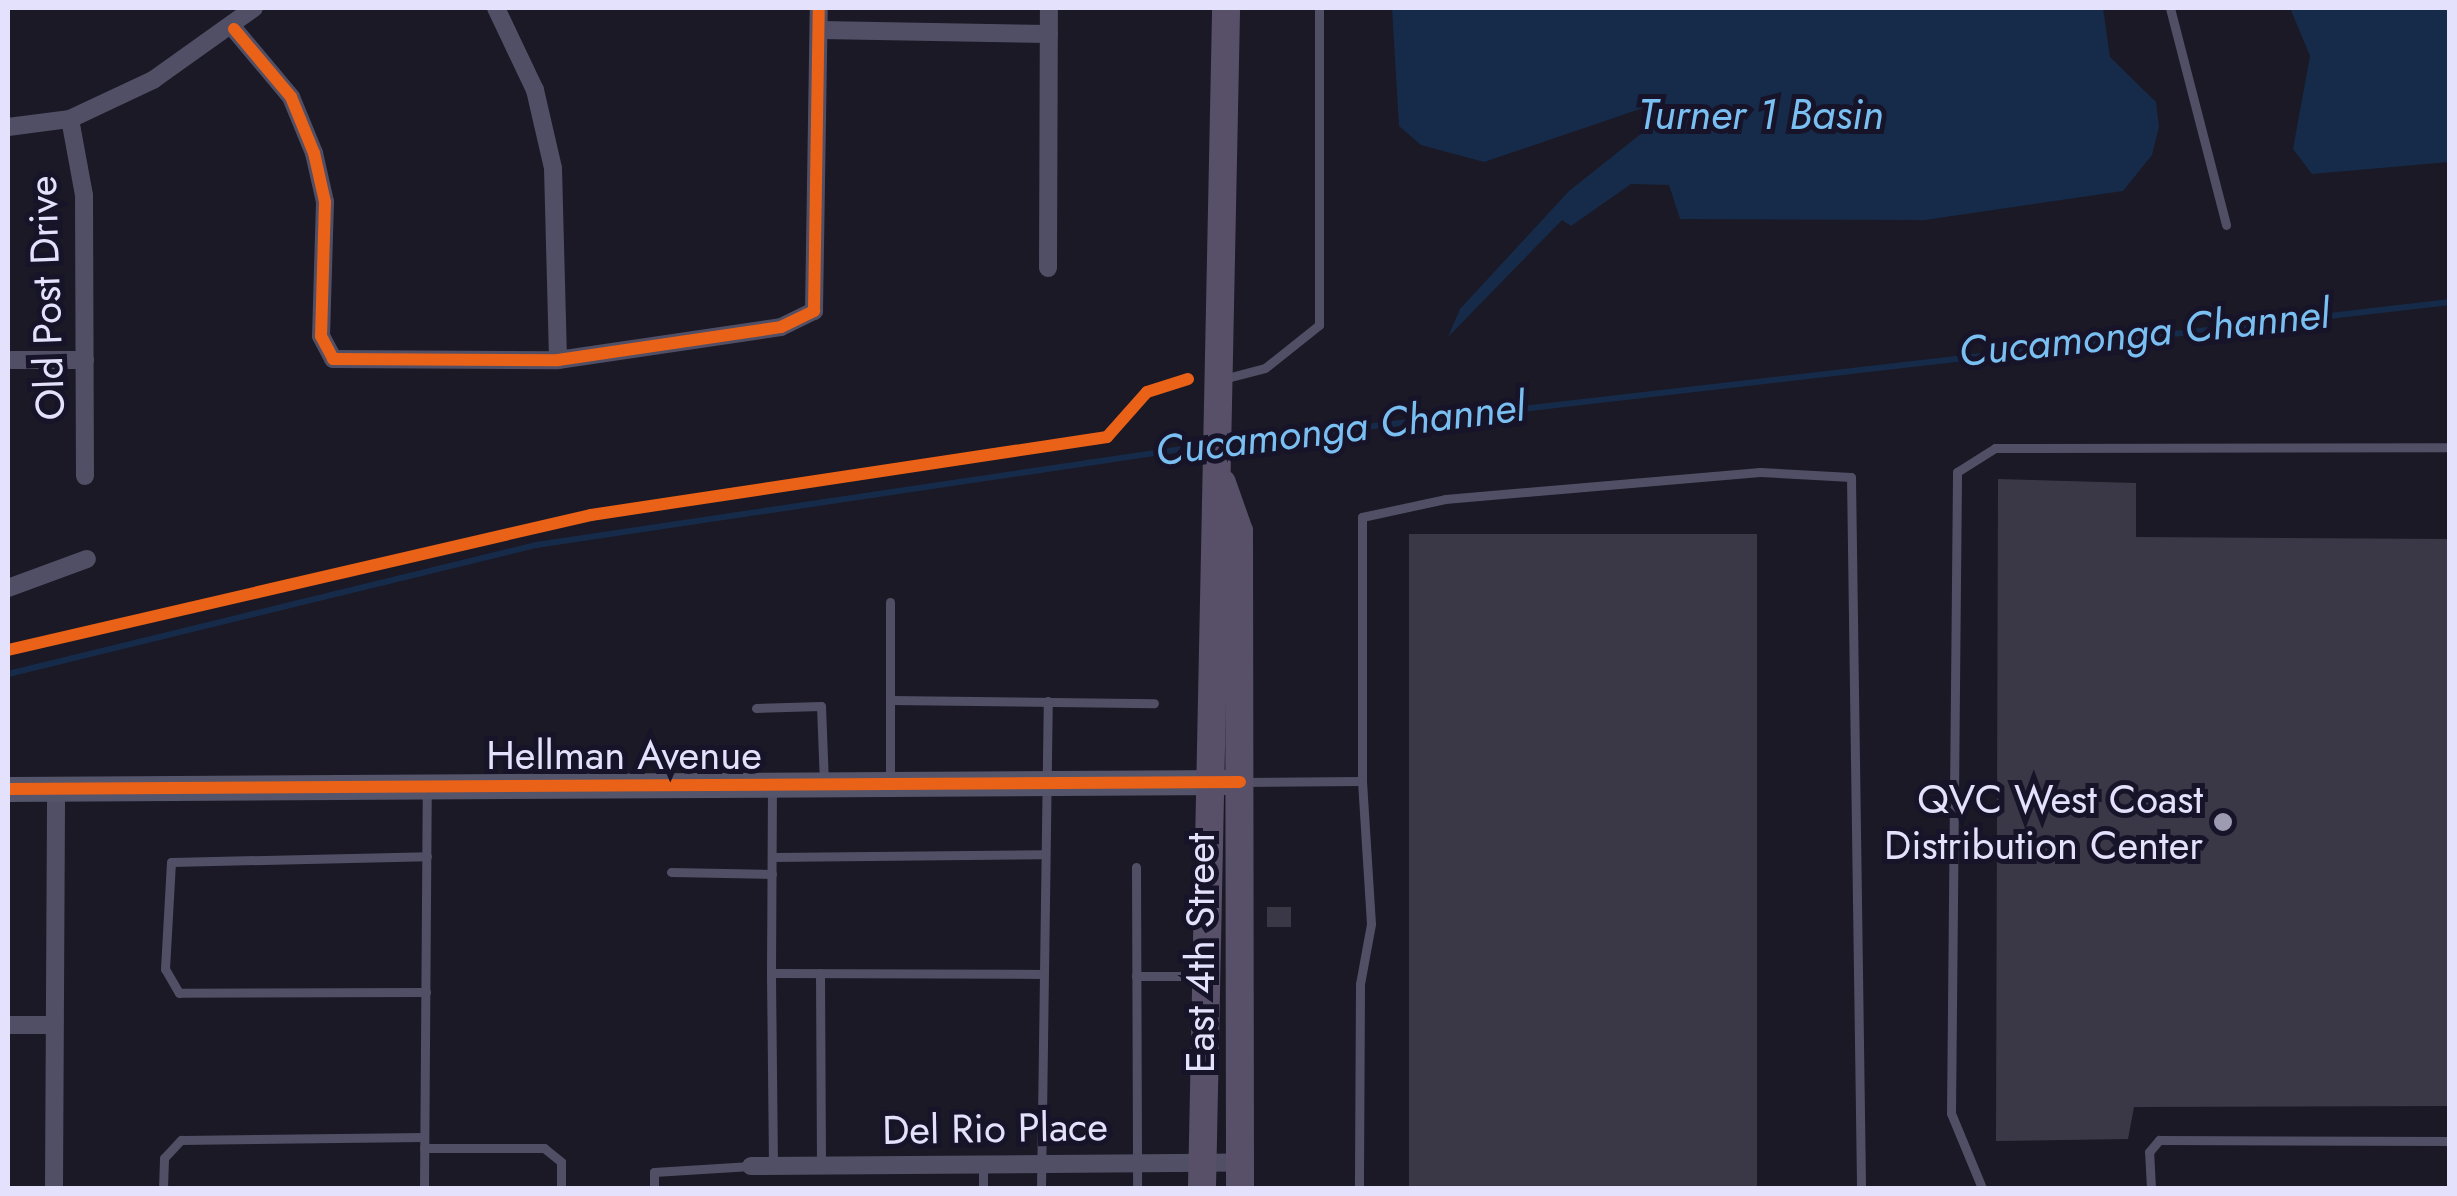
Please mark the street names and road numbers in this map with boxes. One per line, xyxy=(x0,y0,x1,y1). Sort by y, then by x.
street label: Old Post Drive xyxy=(18,175,74,421)
street label: Hellman Avenue xyxy=(486,731,762,779)
street label: East 4th Street xyxy=(1176,833,1224,1073)
street label: Del Rio Place xyxy=(882,1102,1108,1154)

